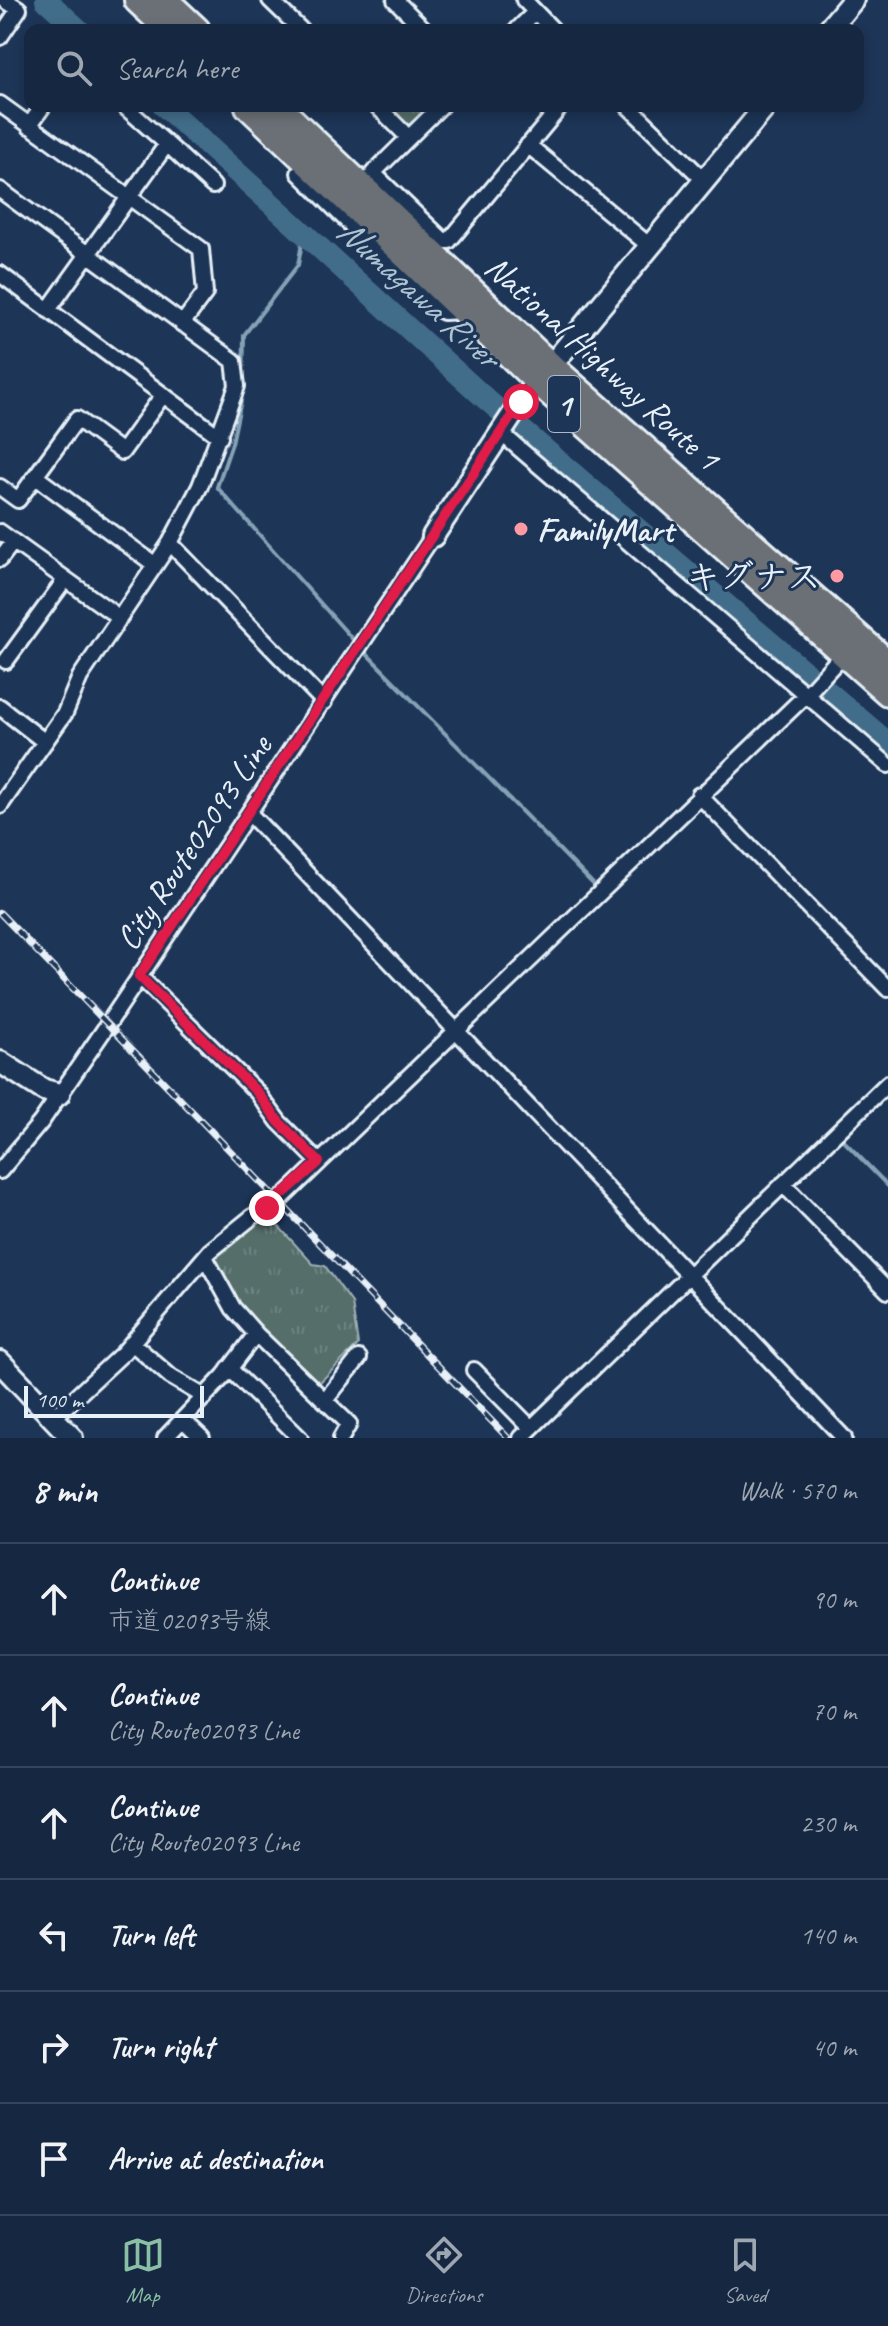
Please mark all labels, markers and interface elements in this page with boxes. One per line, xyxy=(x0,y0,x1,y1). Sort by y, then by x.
search box xyxy=(24,24,864,112)
icon: search xyxy=(52,46,96,90)
text: Search here xyxy=(116,49,238,87)
water label: Numagawa River xyxy=(328,208,513,381)
street label: National Highway Route 1 xyxy=(477,246,729,478)
road number: 1 xyxy=(548,376,580,432)
route start xyxy=(503,384,539,420)
place label: FamilyMart xyxy=(537,508,677,551)
marker: FamilyMart xyxy=(512,520,530,538)
place label: キグナス xyxy=(686,555,821,598)
marker: キグナス xyxy=(828,567,846,585)
street label: City Route02093 Line xyxy=(106,725,282,958)
route end xyxy=(249,1190,285,1226)
scale bar xyxy=(24,1382,204,1418)
text: 100 m xyxy=(36,1386,83,1414)
text: 8 min xyxy=(32,1469,97,1512)
text: Walk · 570 m xyxy=(739,1474,856,1507)
text: Continue xyxy=(108,1561,198,1599)
icon: ahead xyxy=(32,1577,76,1621)
text: 90 m xyxy=(812,1583,856,1616)
text: 市道02093号線 xyxy=(108,1604,271,1637)
text: Continue xyxy=(108,1676,198,1714)
icon: ahead xyxy=(32,1689,76,1733)
text: 70 m xyxy=(812,1695,856,1728)
text: City Route02093 Line xyxy=(108,1714,299,1747)
text: Continue xyxy=(108,1788,198,1826)
icon: ahead xyxy=(32,1801,76,1845)
text: 230 m xyxy=(800,1807,856,1840)
text: City Route02093 Line xyxy=(108,1826,299,1859)
icon: left xyxy=(32,1913,76,1957)
text: Turn left xyxy=(108,1916,195,1954)
text: 140 m xyxy=(800,1919,856,1952)
icon: right xyxy=(32,2025,76,2069)
text: Turn right xyxy=(108,2028,213,2066)
text: 40 m xyxy=(812,2031,856,2064)
icon: arrive xyxy=(32,2137,76,2181)
text: Arrive at destination xyxy=(108,2140,323,2178)
tab: Map xyxy=(121,2233,165,2309)
tab: Directions xyxy=(406,2233,482,2309)
tab: Saved xyxy=(723,2233,767,2309)

